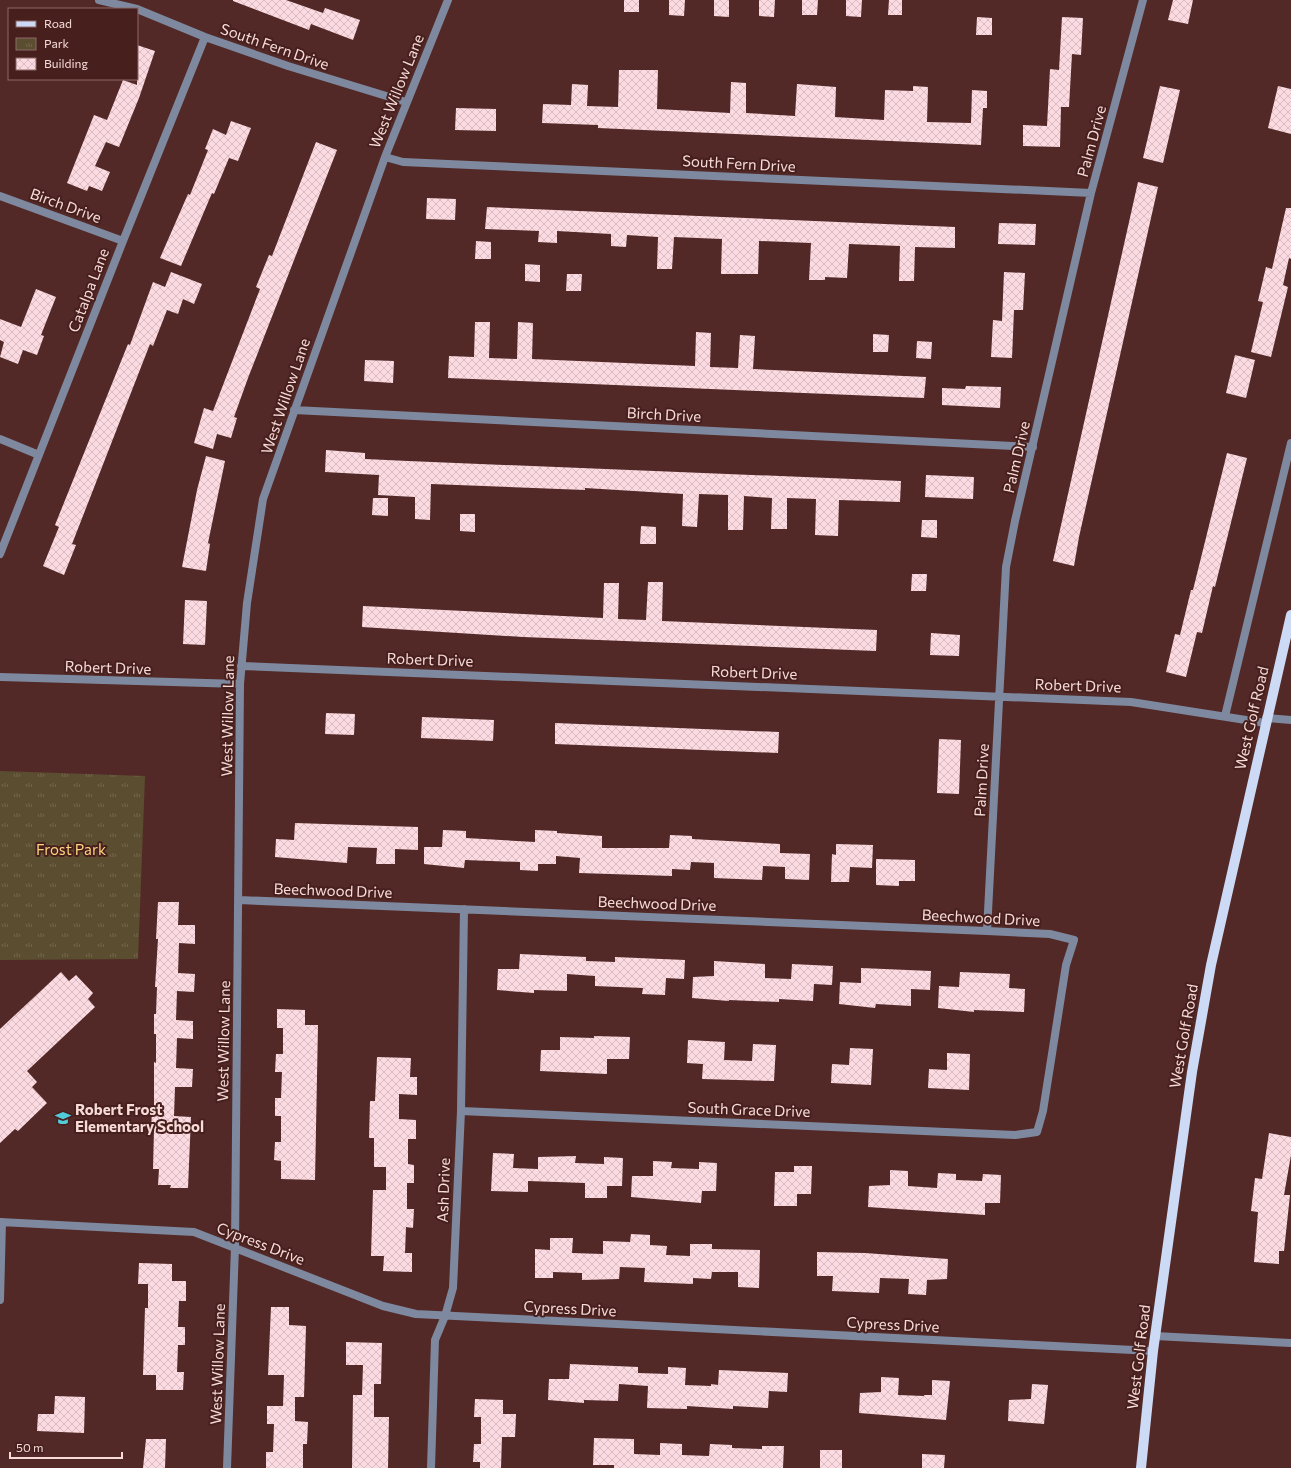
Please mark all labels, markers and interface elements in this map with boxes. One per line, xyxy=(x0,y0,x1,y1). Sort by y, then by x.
legend xyxy=(8,8,138,80)
text: Road xyxy=(44,16,72,30)
street label: South Fern Drive xyxy=(218,19,332,73)
street label: West Willow Lane xyxy=(365,31,427,151)
text: Park xyxy=(44,36,70,50)
text: Building xyxy=(44,56,88,70)
street label: Palm Drive xyxy=(1073,103,1109,179)
street label: South Fern Drive xyxy=(682,151,796,175)
street label: Birch Drive xyxy=(28,184,104,226)
street label: Catalpa Lane xyxy=(64,245,112,335)
street label: West Willow Lane xyxy=(257,336,313,456)
street label: Birch Drive xyxy=(626,403,702,425)
street label: Palm Drive xyxy=(999,419,1033,495)
street label: Robert Drive xyxy=(386,648,474,670)
street label: West Willow Lane xyxy=(217,655,237,777)
street label: Robert Drive xyxy=(64,656,152,678)
street label: Robert Drive xyxy=(710,661,798,683)
street label: West Golf Road xyxy=(1230,665,1272,771)
street label: Robert Drive xyxy=(1034,674,1122,696)
street label: Palm Drive xyxy=(970,743,992,817)
park label: Frost Park xyxy=(36,840,106,858)
street label: Beechwood Drive xyxy=(273,879,393,901)
street label: Beechwood Drive xyxy=(597,892,717,914)
street label: Beechwood Drive xyxy=(921,905,1041,929)
street label: West Willow Lane xyxy=(213,980,233,1102)
street label: West Golf Road xyxy=(1165,982,1201,1090)
street label: South Grace Drive xyxy=(687,1098,811,1120)
place label: Robert Frost Elementary School xyxy=(75,1100,204,1135)
school or university icon: Robert Frost Elementary School xyxy=(54,1109,72,1127)
street label: Ash Drive xyxy=(433,1157,453,1223)
street label: Cypress Drive xyxy=(214,1218,308,1268)
street label: Cypress Drive xyxy=(523,1297,617,1319)
street label: West Willow Lane xyxy=(206,1303,228,1425)
street label: West Golf Road xyxy=(1123,1304,1153,1410)
street label: Cypress Drive xyxy=(846,1313,940,1335)
scale bar xyxy=(10,1434,122,1460)
text: 50 m xyxy=(16,1440,44,1454)

